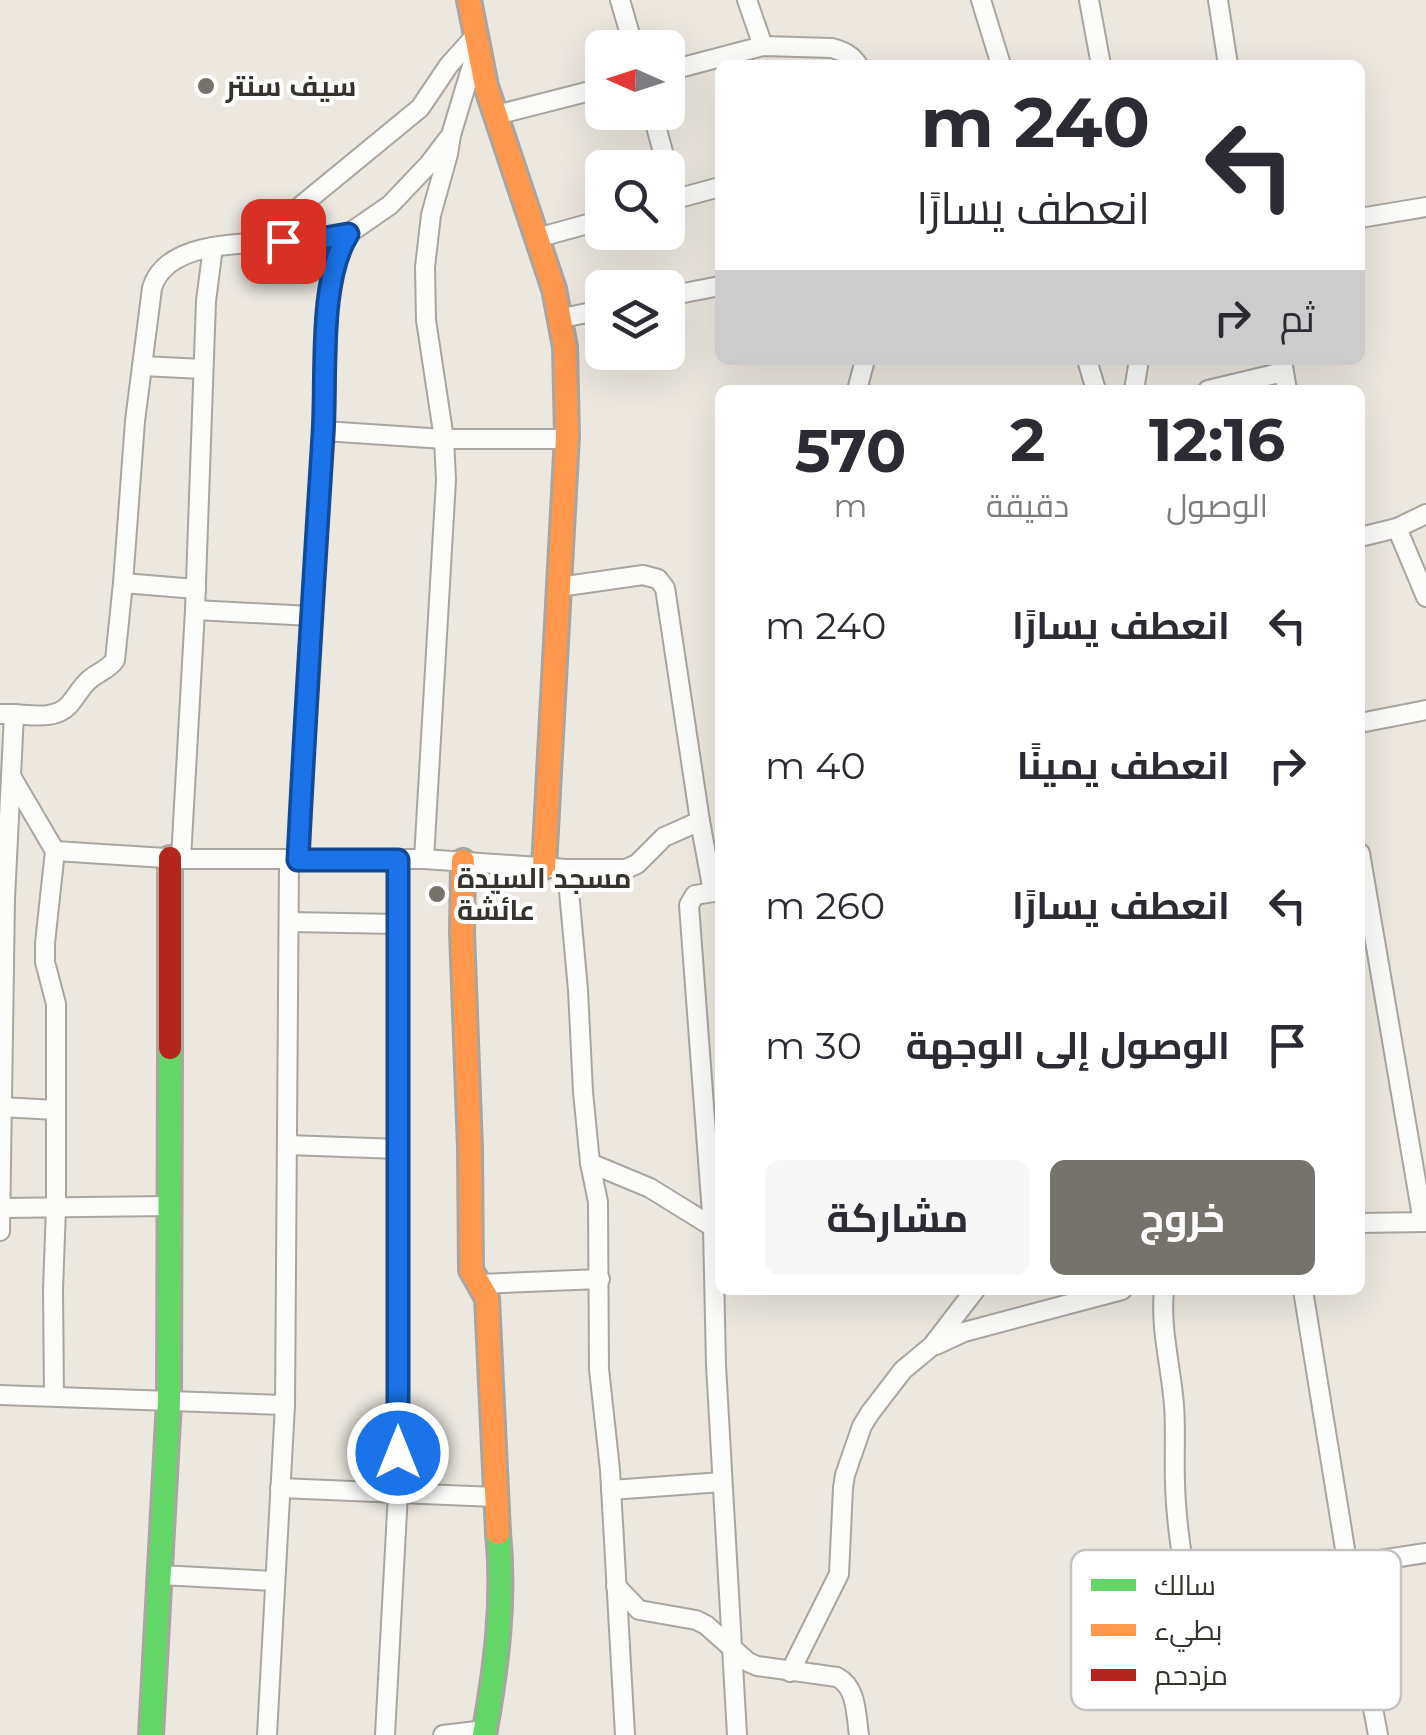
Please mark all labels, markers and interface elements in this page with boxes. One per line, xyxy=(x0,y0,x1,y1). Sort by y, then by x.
north arrow xyxy=(585,30,685,130)
map controls xyxy=(585,30,685,370)
place label: سيف سنتر xyxy=(225,69,357,103)
marker: سيف سنتر xyxy=(195,75,217,97)
text: 240 m xyxy=(920,79,1150,165)
icon: left xyxy=(1185,100,1315,230)
button: search xyxy=(585,150,685,250)
text: انعطف يسارًا xyxy=(916,180,1150,235)
pin xyxy=(241,199,326,284)
icon: arrive xyxy=(256,214,311,269)
button: layers xyxy=(585,270,685,370)
icon: right xyxy=(1205,290,1260,345)
text: ثم xyxy=(1280,295,1315,342)
text: 2 xyxy=(1010,403,1045,476)
text: 12:16 xyxy=(1149,403,1285,476)
text: 570 xyxy=(795,414,906,487)
text: m xyxy=(834,486,868,525)
text: دقيقة xyxy=(986,486,1069,525)
text: الوصول xyxy=(1166,486,1268,525)
icon: left xyxy=(1260,598,1315,653)
text: 240 m xyxy=(765,602,886,649)
text: انعطف يسارًا xyxy=(1012,602,1230,649)
icon: right xyxy=(1260,738,1315,793)
text: 40 m xyxy=(765,742,866,789)
text: انعطف يمينًا xyxy=(1017,742,1230,789)
place label: مسجد السيدة عائشة xyxy=(457,861,632,927)
icon: left xyxy=(1260,878,1315,933)
text: 260 m xyxy=(765,882,885,929)
text: انعطف يسارًا xyxy=(1012,882,1230,929)
marker: مسجد السيدة عائشة xyxy=(426,883,448,905)
icon: arrive xyxy=(1260,1018,1315,1073)
text: 30 m xyxy=(765,1022,862,1069)
text: الوصول إلى الوجهة xyxy=(906,1022,1230,1069)
button: مشاركة xyxy=(765,1160,1030,1275)
button: خروج xyxy=(1050,1160,1315,1275)
position arrow xyxy=(346,1401,450,1505)
legend xyxy=(1071,1550,1401,1710)
text: سالك xyxy=(1154,1568,1216,1602)
text: بطيء xyxy=(1154,1613,1222,1652)
text: مزدحم xyxy=(1154,1658,1228,1695)

